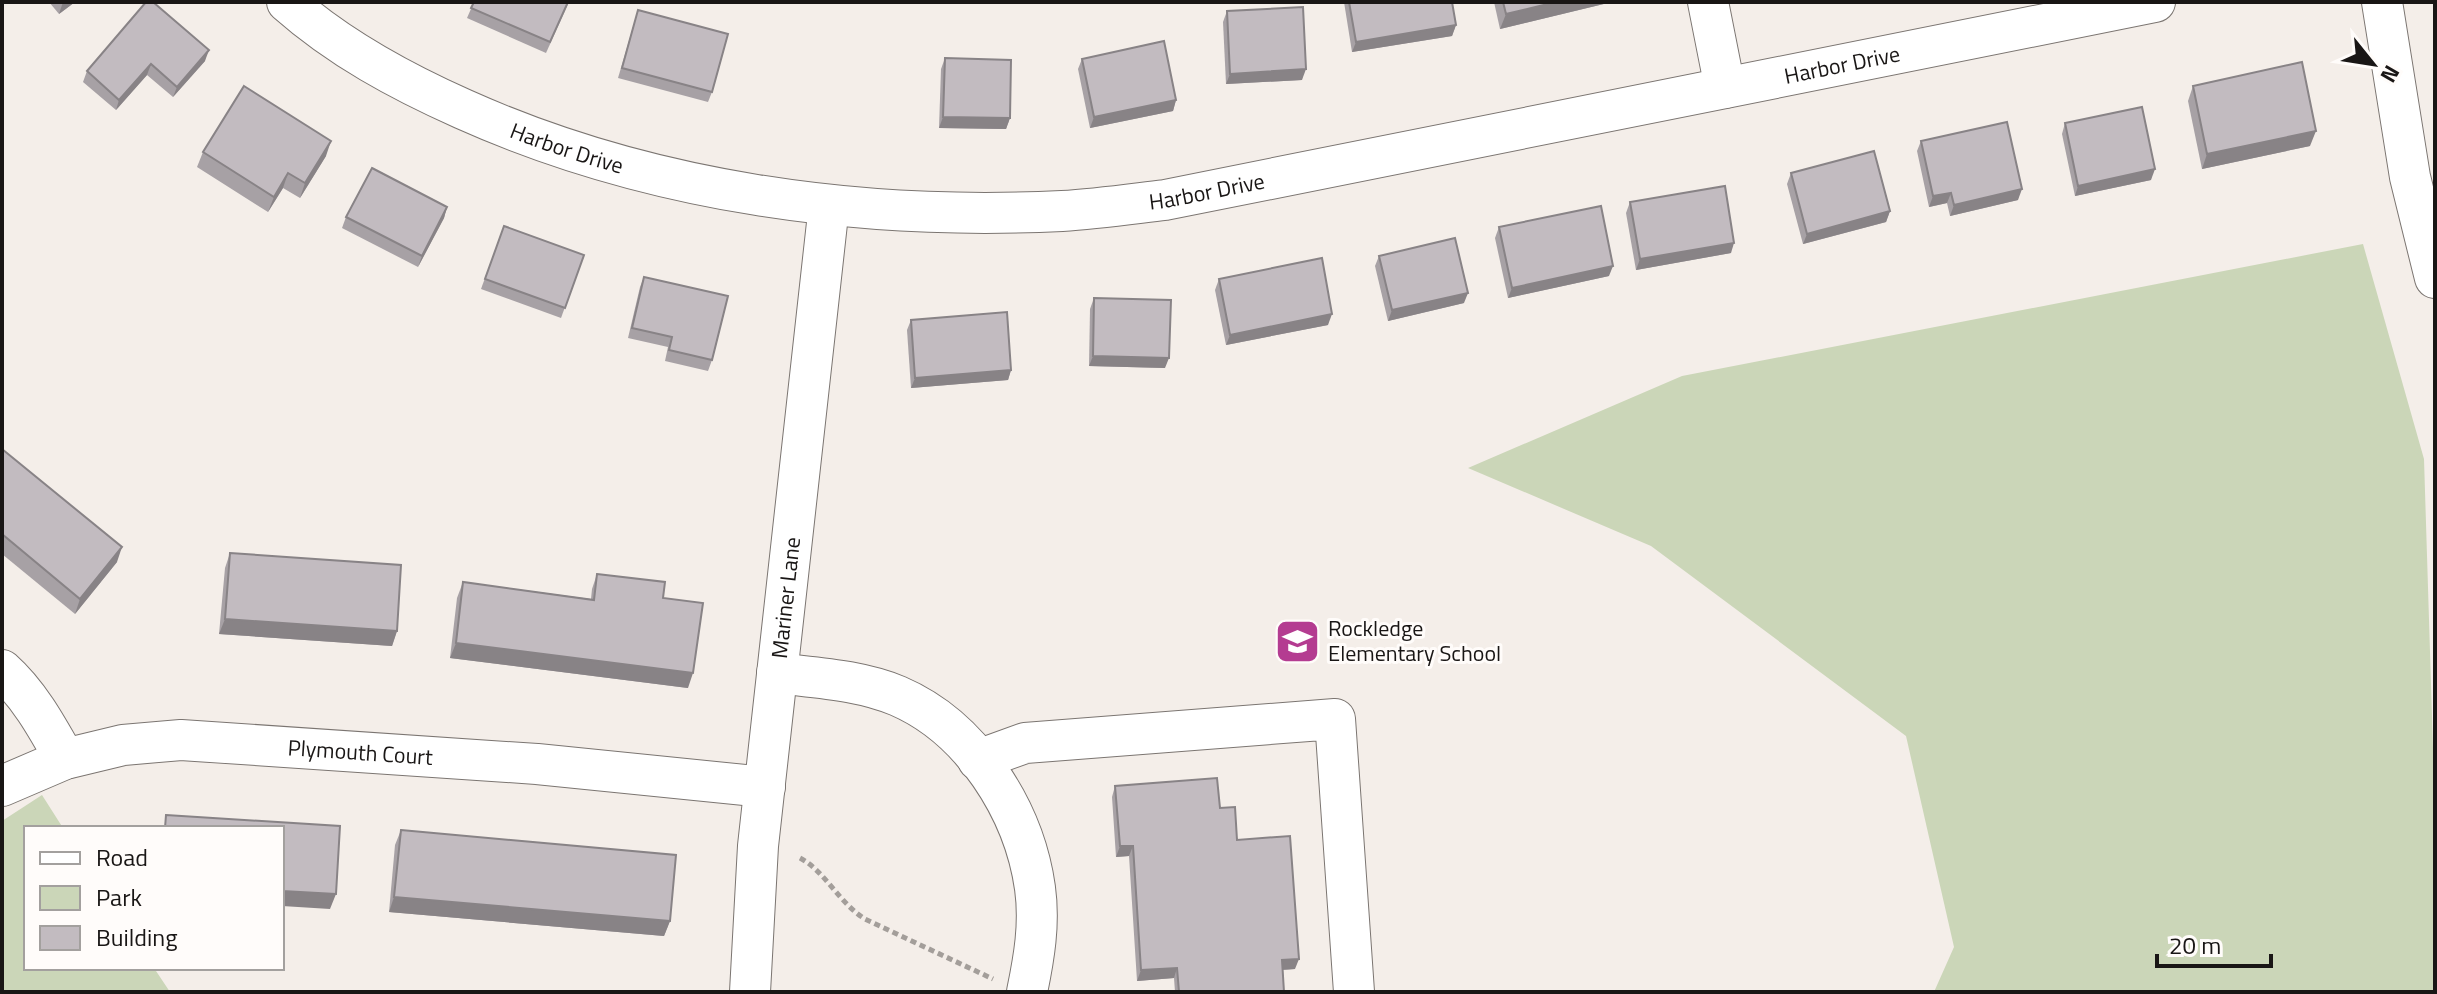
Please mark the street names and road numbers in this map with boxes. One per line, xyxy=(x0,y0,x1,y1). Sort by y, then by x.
street label: Harbor Drive xyxy=(1781,36,1903,93)
street label: Harbor Drive xyxy=(505,113,627,182)
street label: Harbor Drive xyxy=(1147,163,1268,219)
street label: Mariner Lane xyxy=(762,535,809,660)
street label: Plymouth Court xyxy=(287,730,434,774)

